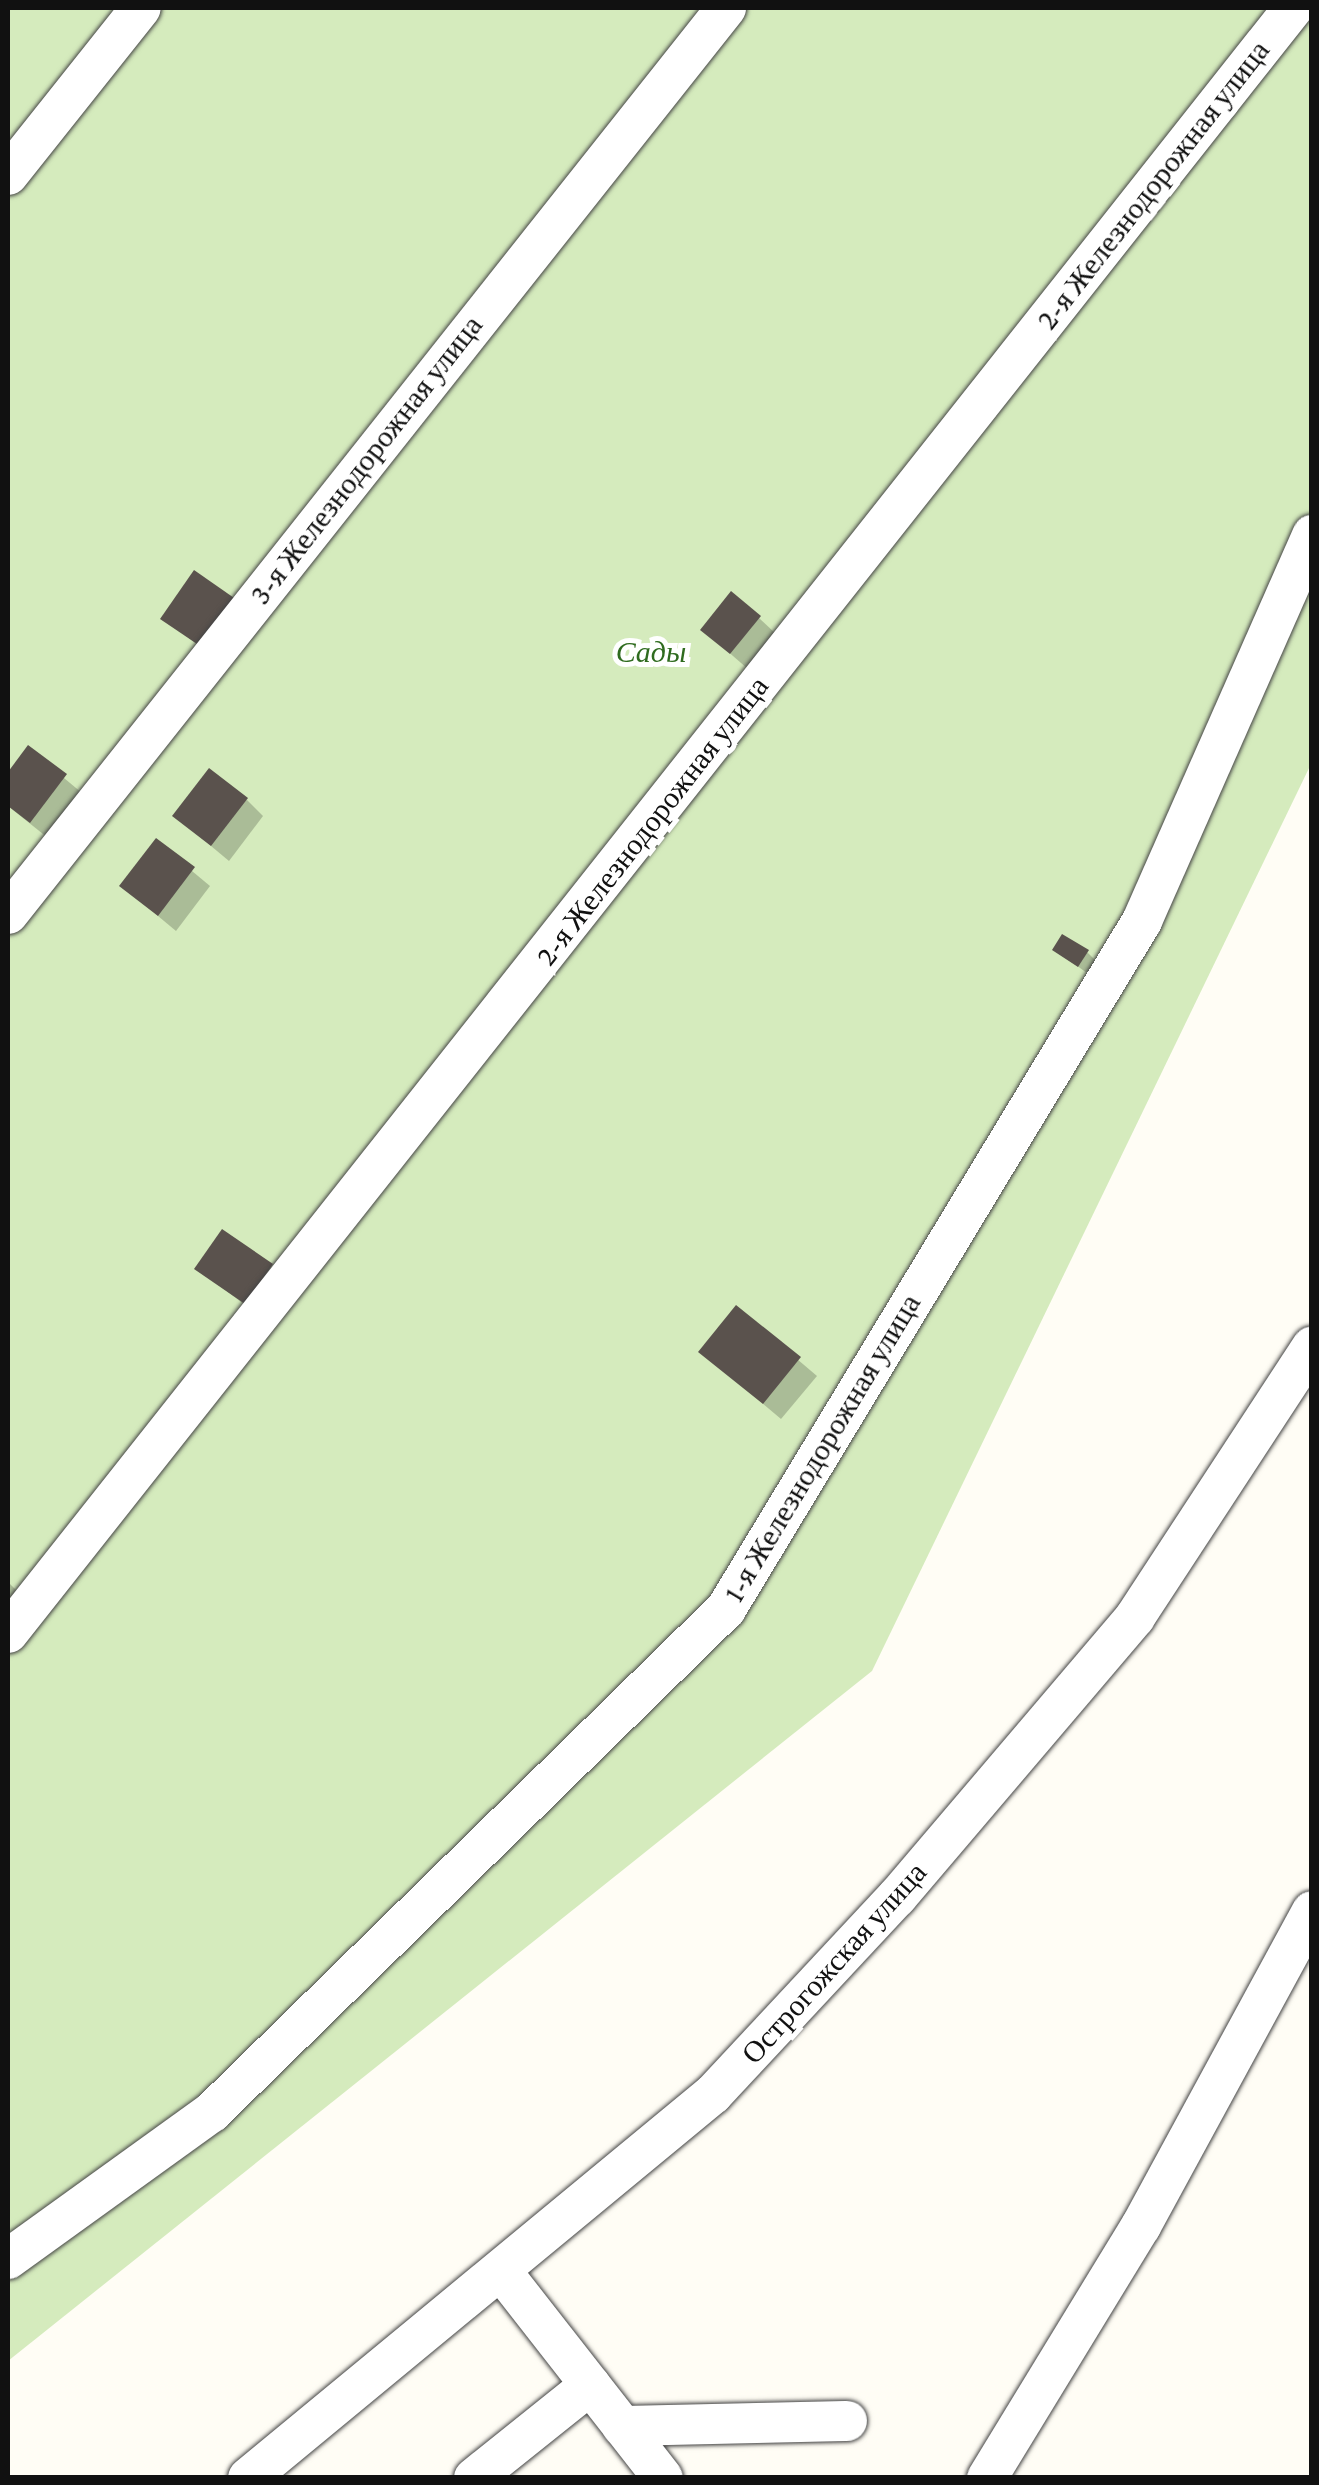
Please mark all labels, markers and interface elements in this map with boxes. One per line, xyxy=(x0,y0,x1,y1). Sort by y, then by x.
street label: 2-я Железнодорожная улица xyxy=(1029,33,1277,337)
street label: 3-я Железнодорожная улица xyxy=(242,308,490,612)
park label: Сады xyxy=(616,634,686,670)
street label: 2-я Железнодорожная улица xyxy=(528,669,776,973)
street label: 1-я Железнодорожная улица xyxy=(716,1288,928,1608)
street label: Острогожская улица xyxy=(734,1855,934,2071)

